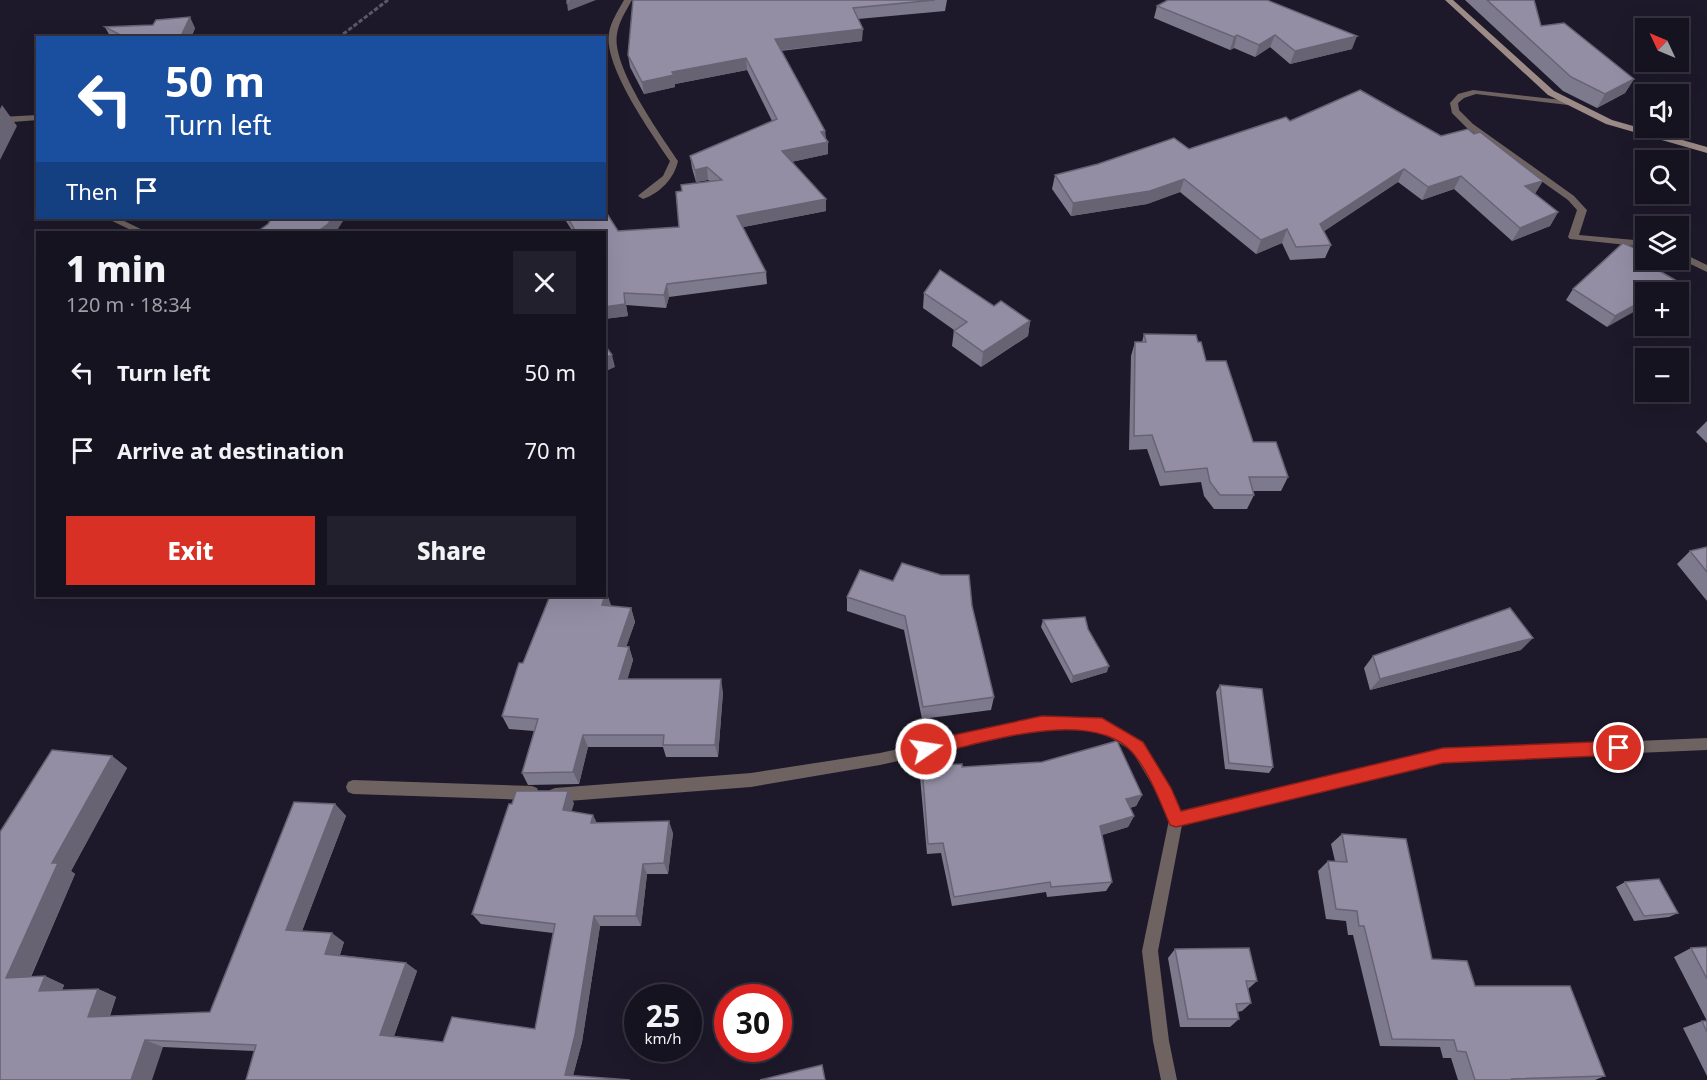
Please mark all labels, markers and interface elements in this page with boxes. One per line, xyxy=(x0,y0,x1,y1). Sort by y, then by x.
north arrow xyxy=(1635,18,1689,72)
map controls xyxy=(1635,18,1689,402)
text: 50 m xyxy=(165,52,265,109)
icon: left xyxy=(66,60,144,138)
button: sound xyxy=(1635,84,1689,138)
text: Turn left xyxy=(165,106,271,143)
button: search xyxy=(1635,150,1689,204)
icon: arrive xyxy=(130,174,163,207)
text: Then xyxy=(66,176,118,206)
button: layers xyxy=(1635,216,1689,270)
text: 1 min xyxy=(66,244,167,293)
button: close xyxy=(513,251,576,314)
button: + xyxy=(1635,282,1689,336)
text: 120 m · 18:34 xyxy=(66,291,191,318)
button: − xyxy=(1635,348,1689,402)
icon: left xyxy=(66,356,99,389)
text: Turn left xyxy=(117,357,211,387)
text: 50 m xyxy=(525,357,576,387)
icon: arrive xyxy=(66,434,99,467)
text: Arrive at destination xyxy=(117,435,344,465)
text: 70 m xyxy=(525,435,576,465)
button: Exit xyxy=(66,516,315,585)
button: Share xyxy=(327,516,576,585)
position arrow xyxy=(894,717,958,781)
pin xyxy=(1593,722,1644,773)
icon: arrive xyxy=(1602,731,1635,764)
speed limit sign: 30 xyxy=(714,984,792,1062)
text: 25 xyxy=(646,995,680,1036)
text: km/h xyxy=(645,1028,681,1048)

